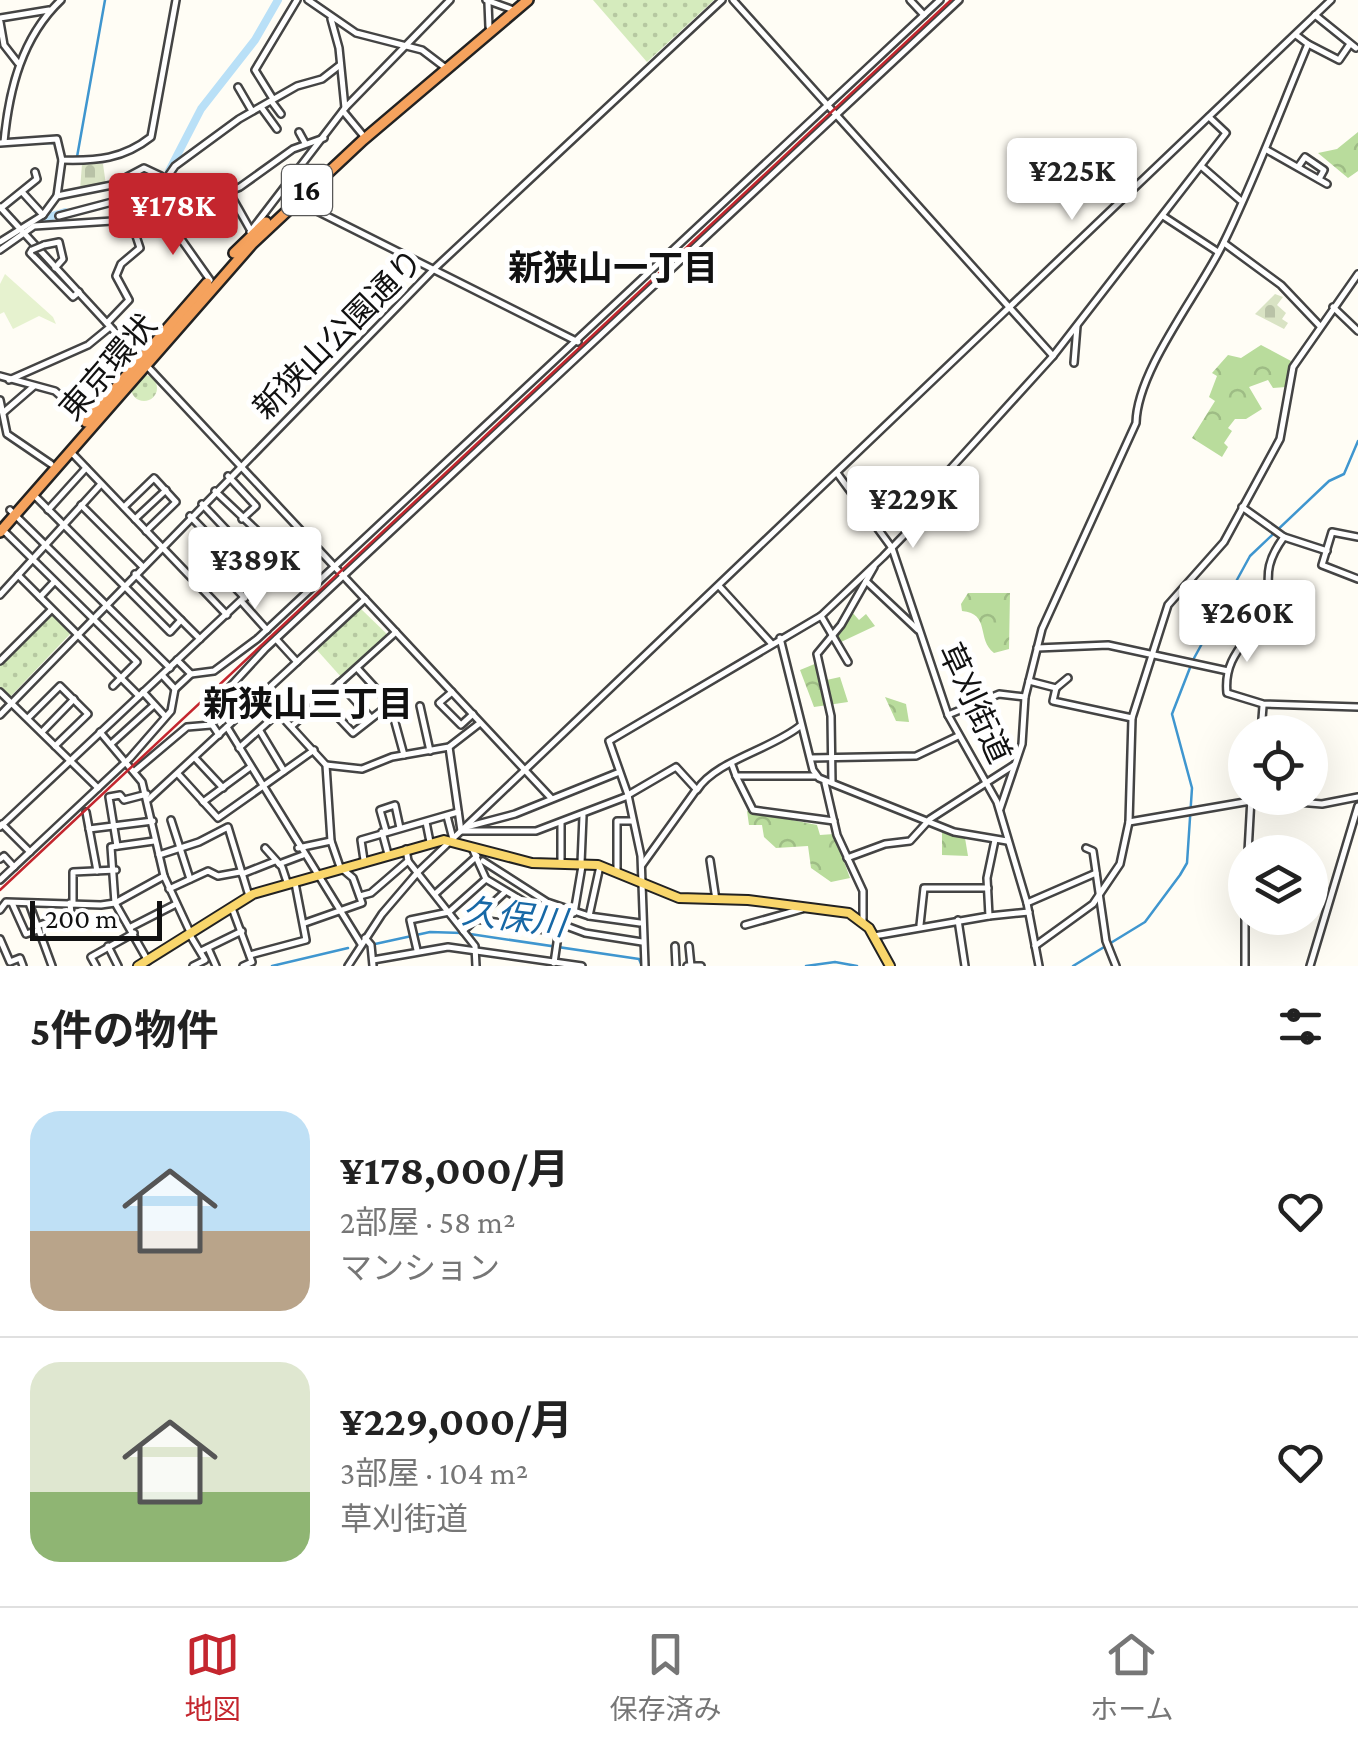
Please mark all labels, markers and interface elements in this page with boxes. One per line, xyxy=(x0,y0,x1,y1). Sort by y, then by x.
pin: ¥225K xyxy=(1002,138,1142,223)
text: ¥225K xyxy=(1029,152,1115,188)
road number: 16 xyxy=(282,165,332,215)
pin: ¥178K xyxy=(103,173,243,258)
text: ¥178K xyxy=(131,187,215,223)
street label: 新狭山公園通り xyxy=(246,242,430,426)
district label: 新狭山一丁目 xyxy=(508,249,718,288)
street label: 東京環状 xyxy=(52,307,164,427)
pin: ¥229K xyxy=(843,466,983,551)
text: ¥229K xyxy=(869,480,957,516)
pin: ¥389K xyxy=(185,527,325,612)
text: ¥389K xyxy=(210,541,300,577)
pin: ¥260K xyxy=(1177,580,1317,665)
text: ¥260K xyxy=(1201,594,1293,630)
street label: 草刈街道 xyxy=(932,637,1018,769)
district label: 新狭山三丁目 xyxy=(203,685,413,724)
map controls xyxy=(1228,715,1328,935)
button: locate xyxy=(1228,715,1328,815)
button: layers xyxy=(1228,835,1328,935)
water label: 久保川 xyxy=(459,892,572,944)
scale bar xyxy=(30,896,162,940)
text: 200 m xyxy=(45,903,118,934)
icon: filters xyxy=(1273,999,1328,1054)
text: 5件の物件 xyxy=(30,1007,219,1054)
text: ¥178,000/月 xyxy=(340,1146,569,1193)
icon: home xyxy=(110,1151,230,1271)
icon: heart xyxy=(1273,1184,1328,1239)
text: 2部屋 · 58 m² xyxy=(340,1204,515,1240)
text: マンション xyxy=(340,1250,500,1286)
text: ¥229,000/月 xyxy=(340,1397,573,1444)
icon: home xyxy=(110,1402,230,1522)
icon: heart xyxy=(1273,1435,1328,1490)
text: 3部屋 · 104 m² xyxy=(340,1455,528,1491)
text: 草刈街道 xyxy=(340,1501,468,1537)
tab: 地図 xyxy=(184,1627,240,1727)
tab: 保存済み xyxy=(609,1627,721,1727)
tab: ホーム xyxy=(1090,1627,1174,1727)

